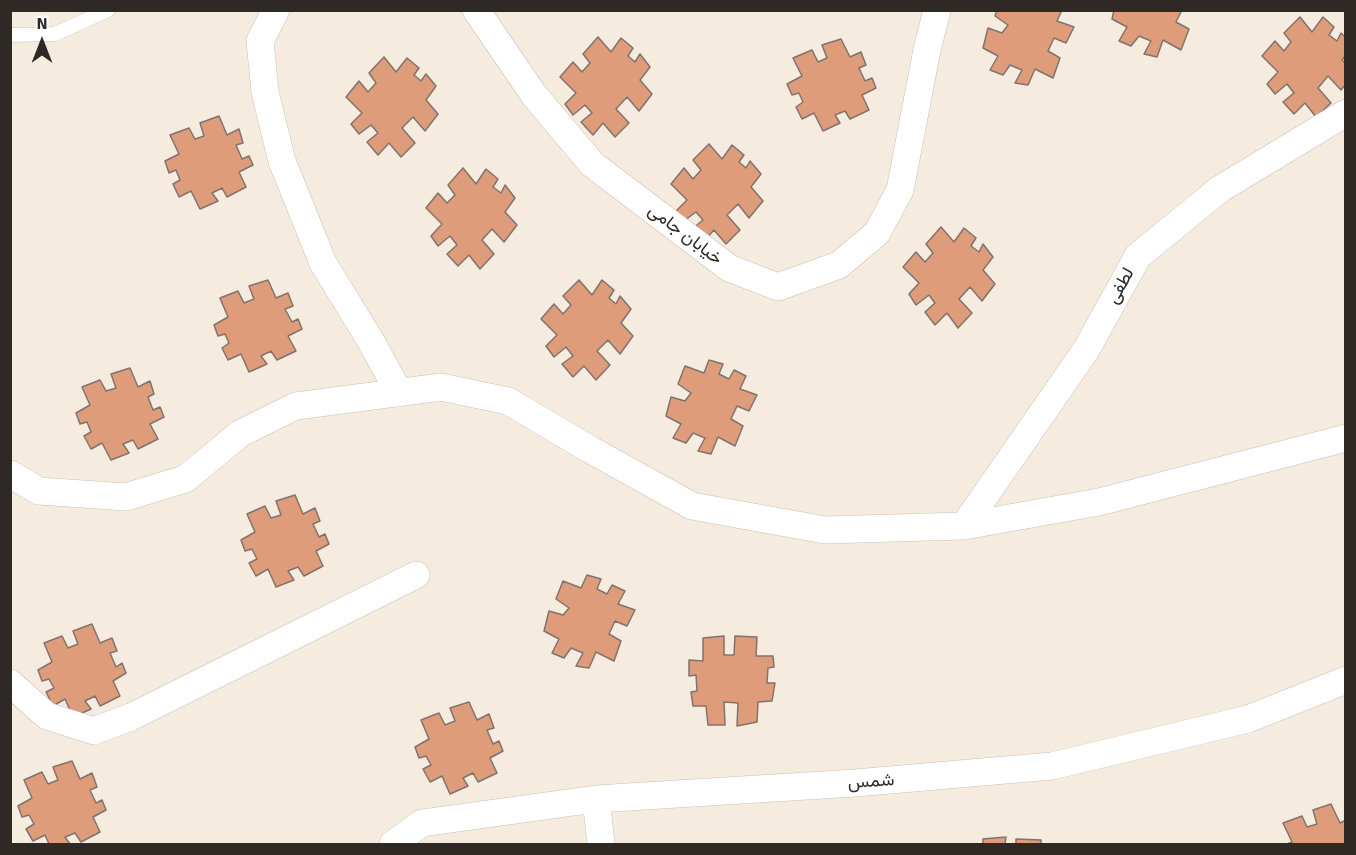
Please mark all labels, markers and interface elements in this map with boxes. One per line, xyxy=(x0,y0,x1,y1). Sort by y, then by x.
north arrow xyxy=(12,12,72,72)
text: N xyxy=(36,14,48,34)
street label: خیابان جامی xyxy=(643,200,727,270)
street label: لطفی xyxy=(1102,264,1140,308)
street label: شمس xyxy=(847,770,895,794)

